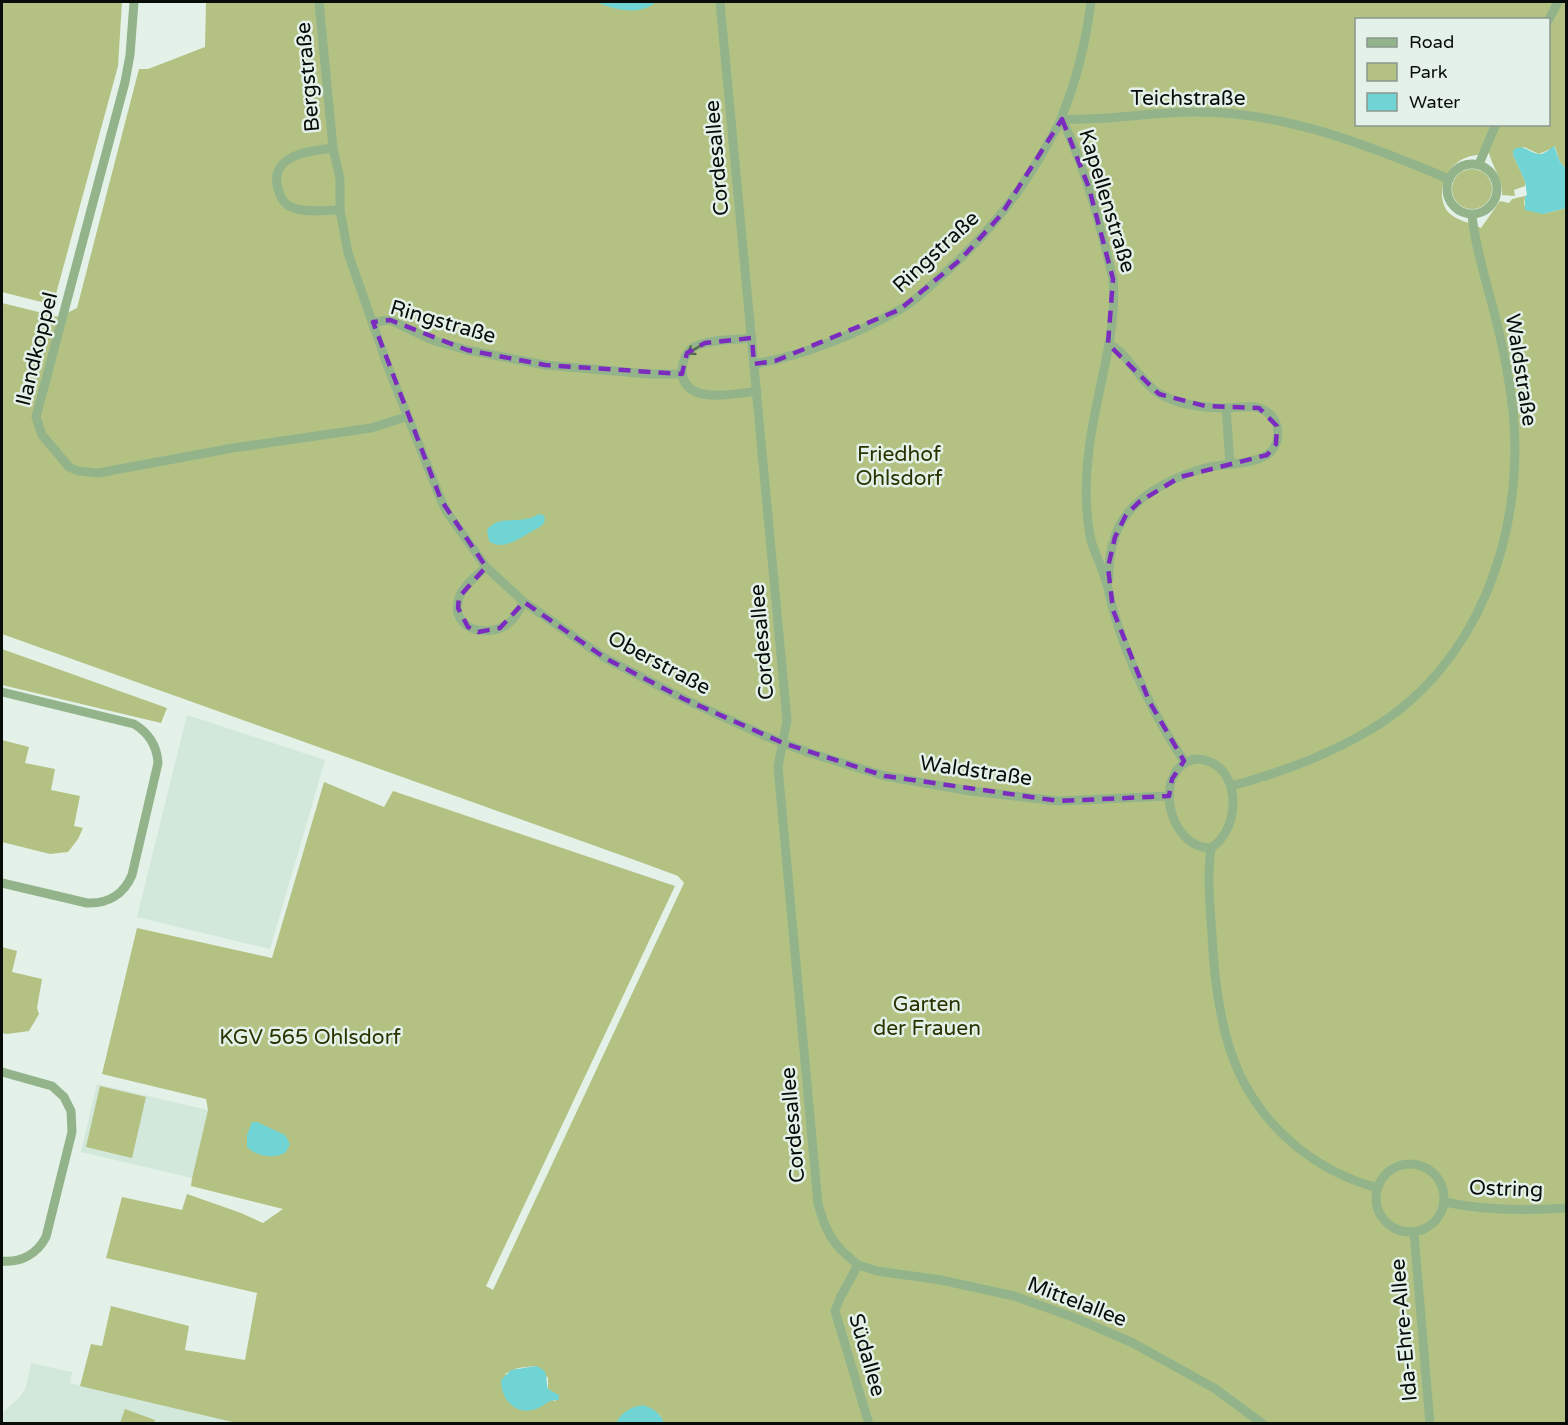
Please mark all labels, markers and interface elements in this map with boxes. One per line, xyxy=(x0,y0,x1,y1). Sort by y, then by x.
legend xyxy=(1355,18,1550,126)
street label: Bergstraße xyxy=(291,21,325,133)
text: Road xyxy=(1409,31,1454,53)
text: Park xyxy=(1409,61,1448,83)
street label: Teichstraße xyxy=(1130,86,1246,111)
text: Water xyxy=(1409,91,1460,113)
street label: Cordesallee xyxy=(699,99,735,217)
street label: Kapellenstraße xyxy=(1073,126,1141,276)
street label: Ringstraße xyxy=(888,206,984,298)
street label: Ilandkoppel xyxy=(11,289,63,409)
street label: Ringstraße xyxy=(387,295,499,349)
street label: Waldstraße xyxy=(1500,312,1542,428)
one-way arrow xyxy=(687,342,704,355)
park label: Friedhof Ohlsdorf xyxy=(855,442,943,491)
street label: Cordesallee xyxy=(744,583,780,701)
street label: Oberstraße xyxy=(603,626,715,701)
street label: Waldstraße xyxy=(918,751,1034,791)
park label: Garten der Frauen xyxy=(873,992,981,1041)
park label: KGV 565 Ohlsdorf xyxy=(219,1025,401,1050)
street label: Cordesallee xyxy=(775,1066,811,1184)
street label: Ostring xyxy=(1468,1175,1544,1203)
street label: Ida-Ehre-Allee xyxy=(1385,1257,1423,1402)
street label: Mittelallee xyxy=(1024,1272,1130,1332)
street label: Südallee xyxy=(843,1311,891,1399)

